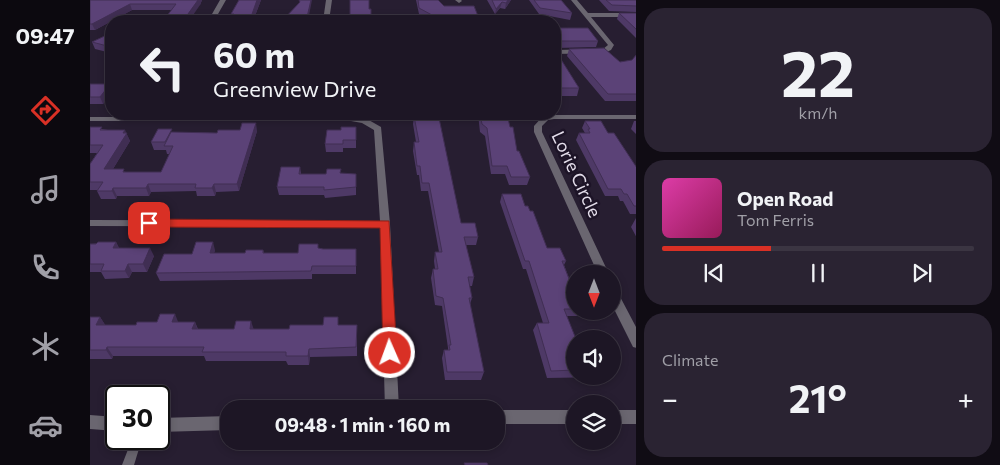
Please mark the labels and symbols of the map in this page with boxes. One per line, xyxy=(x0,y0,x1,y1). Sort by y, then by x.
street label: Lorie Circle xyxy=(547,127,607,221)
pin xyxy=(128,202,170,244)
north arrow xyxy=(566,265,621,320)
position arrow xyxy=(363,326,415,378)
speed limit sign: 30 xyxy=(105,385,170,450)

